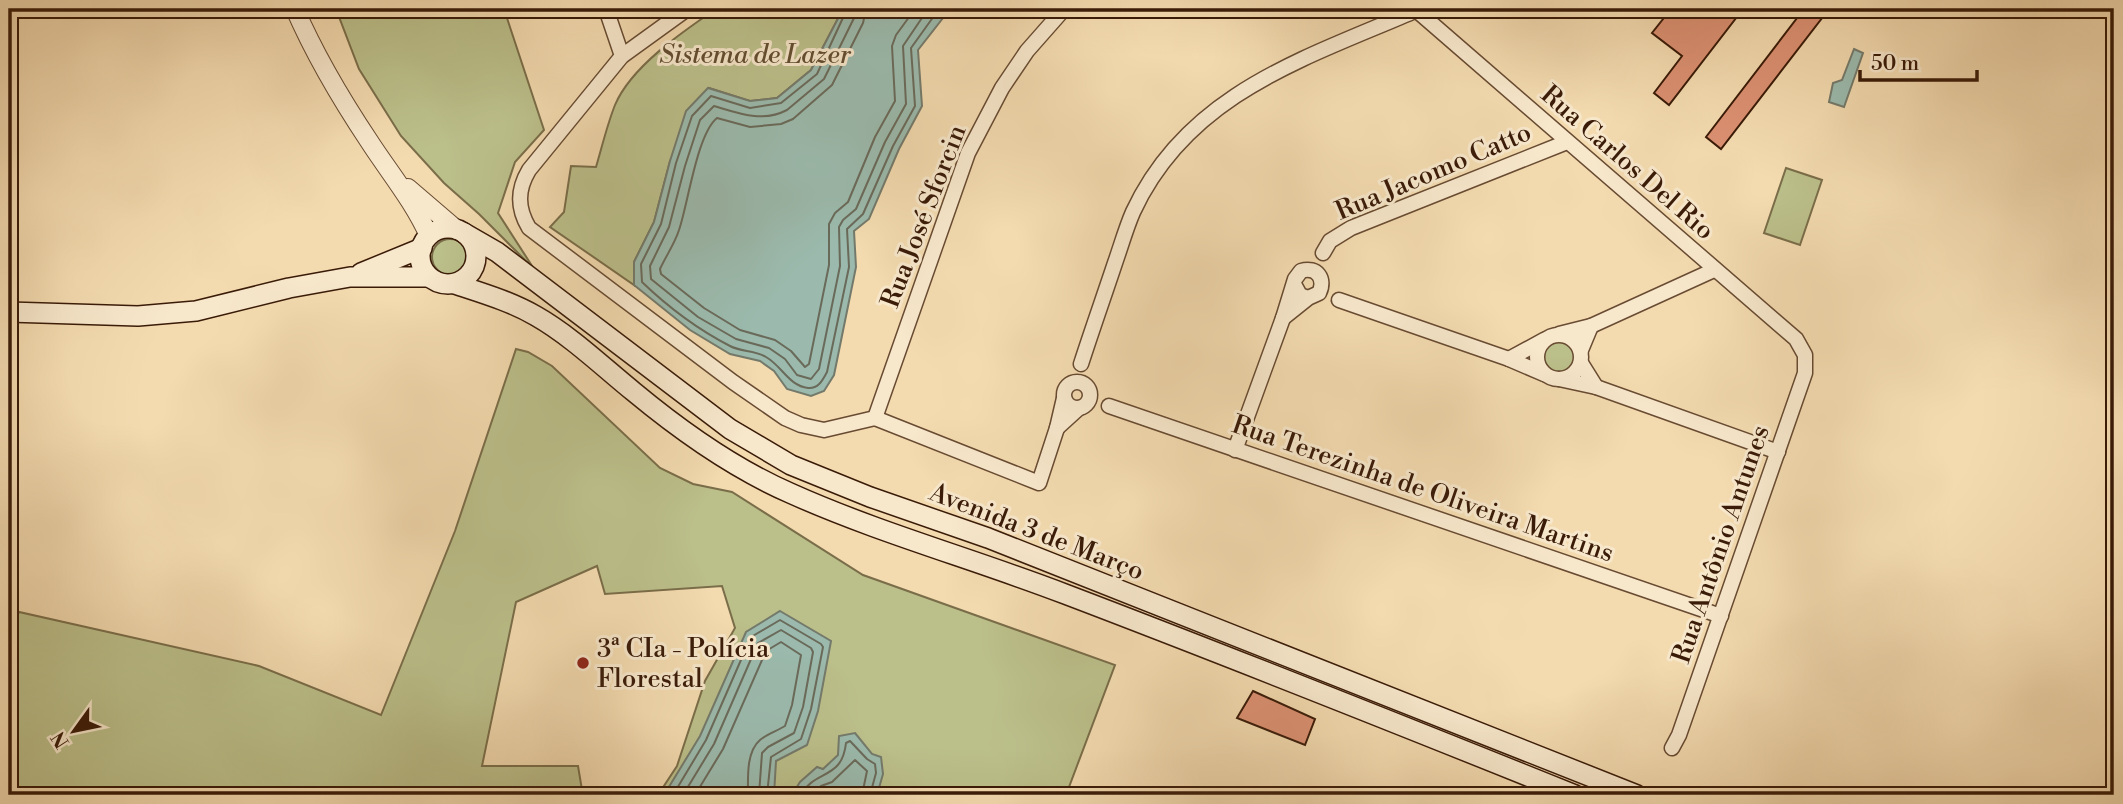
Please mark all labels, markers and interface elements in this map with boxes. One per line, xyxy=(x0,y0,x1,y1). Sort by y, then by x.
scale bar xyxy=(1860,38,1978,82)
park label: Sistema de Lazer xyxy=(659,39,852,71)
text: 50 m xyxy=(1871,51,1919,77)
street label: Rua Carlos Del Rio xyxy=(1534,79,1721,247)
street label: Rua Jacomo Catto xyxy=(1331,116,1536,228)
street label: Rua José Sforcin xyxy=(874,120,974,312)
street label: Rua Terezinha de Oliveira Martins xyxy=(1228,408,1618,569)
street label: Rua Antônio Antunes xyxy=(1665,421,1777,668)
street label: Avenida 3 de Março xyxy=(924,476,1149,588)
place label: 3ª CIa - Polícia Florestal xyxy=(597,633,770,695)
marker: 3ª CIa - Polícia Florestal xyxy=(575,655,591,671)
north arrow xyxy=(38,696,108,766)
text: N xyxy=(46,727,75,753)

